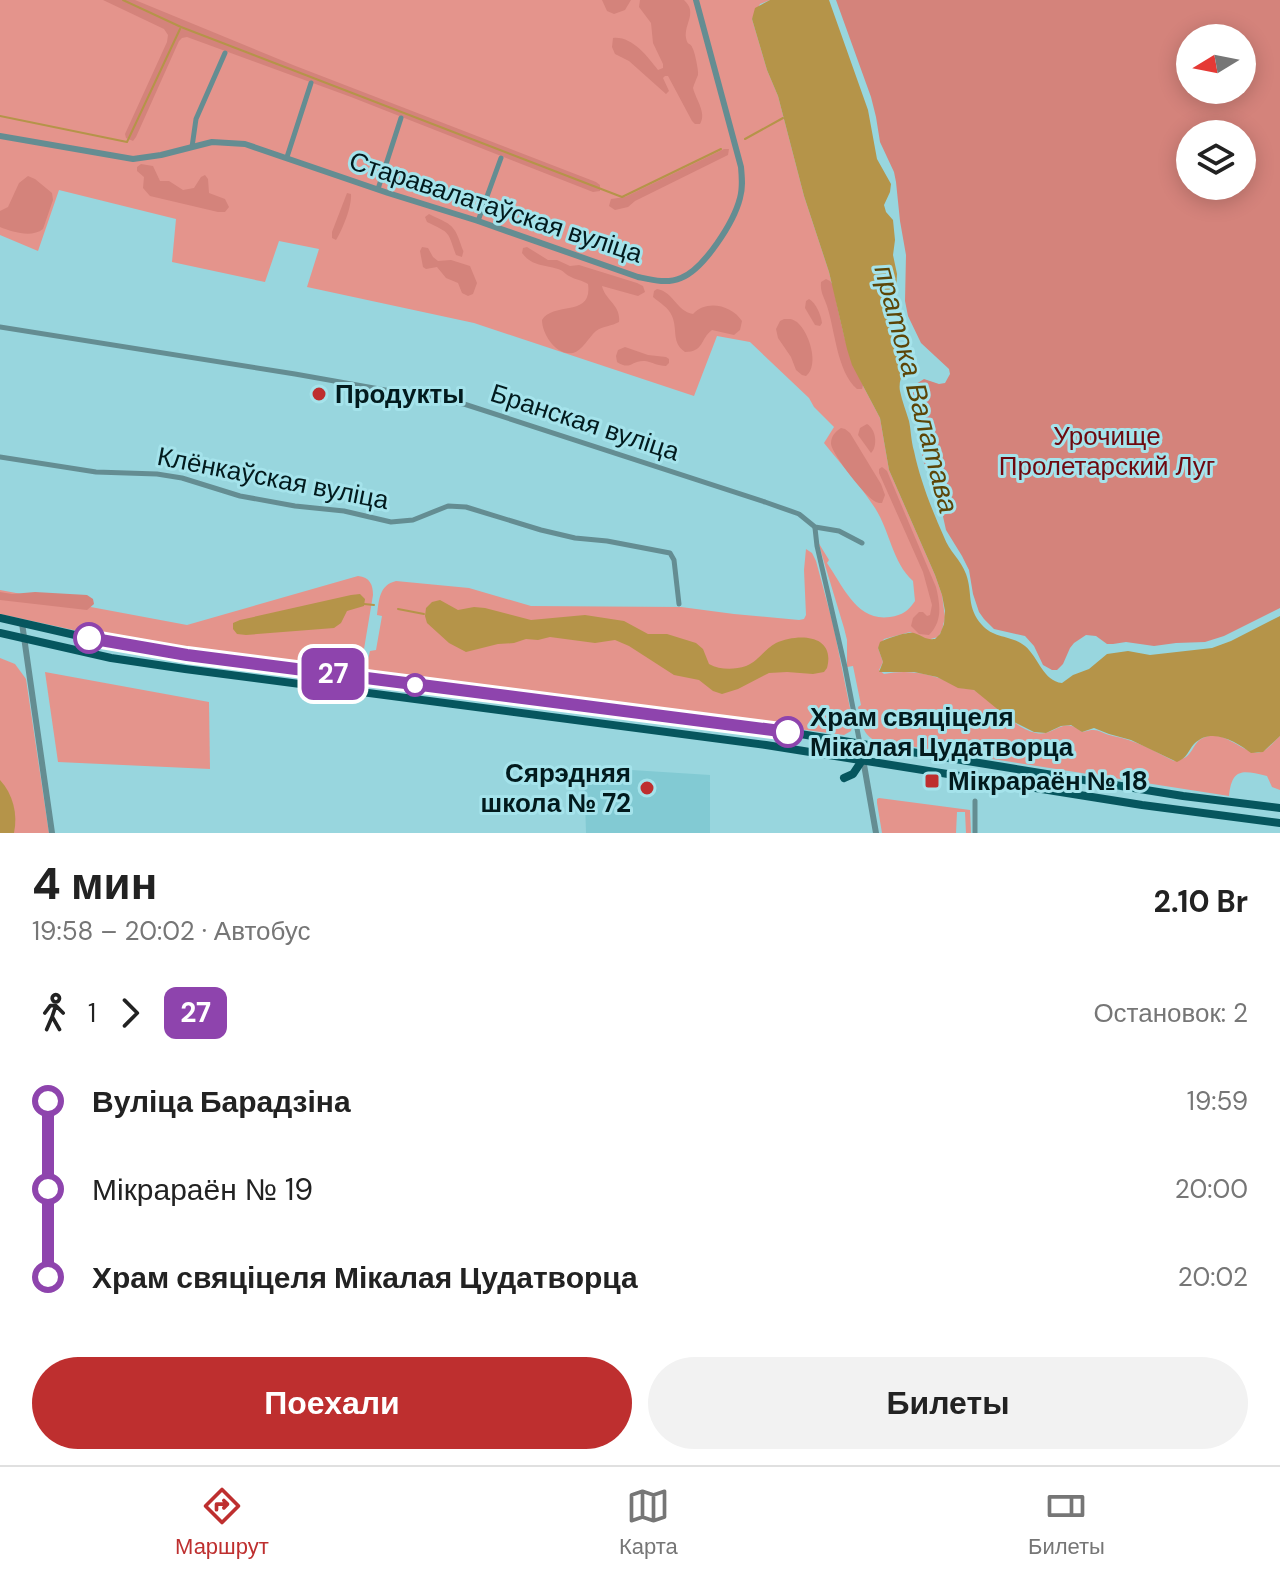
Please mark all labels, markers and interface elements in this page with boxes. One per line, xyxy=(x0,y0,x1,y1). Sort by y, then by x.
north arrow xyxy=(1176,24,1256,104)
map controls xyxy=(1176,24,1256,200)
button: layers xyxy=(1176,120,1256,200)
street label: Старавалатаўская вуліца xyxy=(345,144,647,271)
water label: пратока Валатава xyxy=(866,261,967,517)
street label: Бранская вуліца xyxy=(486,375,684,469)
place label: Продукты xyxy=(335,377,464,411)
marker: Продукты xyxy=(310,385,328,403)
park label: Урочище Пролетарский Луг xyxy=(999,419,1215,483)
street label: Клёнкаўская вуліца xyxy=(154,439,392,517)
unlabelled marker xyxy=(74,623,104,653)
line badge: 27 xyxy=(297,648,369,700)
text: 27 xyxy=(318,655,349,692)
unlabelled marker xyxy=(404,674,426,696)
place label: Храм свяціцеля Мікалая Цудатворца xyxy=(810,700,1074,764)
marker: Храм свяціцеля Мікалая Цудатворца xyxy=(773,717,803,747)
place label: Сярэдняя школа № 72 xyxy=(481,756,631,820)
place label: Мікрараён № 18 xyxy=(948,764,1148,798)
marker: Мікрараён № 18 xyxy=(923,772,941,790)
marker: Сярэдняя школа № 72 xyxy=(638,779,656,797)
text: 4 мин xyxy=(32,855,157,913)
text: 2.10 Br xyxy=(1154,882,1248,921)
text: 19:58 – 20:02 · Автобус xyxy=(32,914,311,948)
icon: walk xyxy=(32,991,76,1035)
icon: forward xyxy=(108,991,152,1035)
text: 27 xyxy=(180,994,211,1031)
text: 1 xyxy=(88,996,96,1030)
text: Остановок: 2 xyxy=(1093,996,1248,1030)
text: Вуліца Барадзіна xyxy=(92,1082,351,1121)
text: 19:59 xyxy=(1187,1084,1248,1118)
text: Мікрараён № 19 xyxy=(92,1170,313,1209)
text: 20:00 xyxy=(1175,1172,1248,1206)
text: Храм свяціцеля Мікалая Цудатворца xyxy=(92,1258,638,1297)
text: 20:02 xyxy=(1178,1260,1248,1294)
button: Поехали xyxy=(32,1357,632,1449)
button: Билеты xyxy=(648,1357,1248,1449)
tab: Маршрут xyxy=(175,1484,269,1561)
tab: Карта xyxy=(619,1484,678,1561)
tab: Билеты xyxy=(1028,1484,1105,1561)

